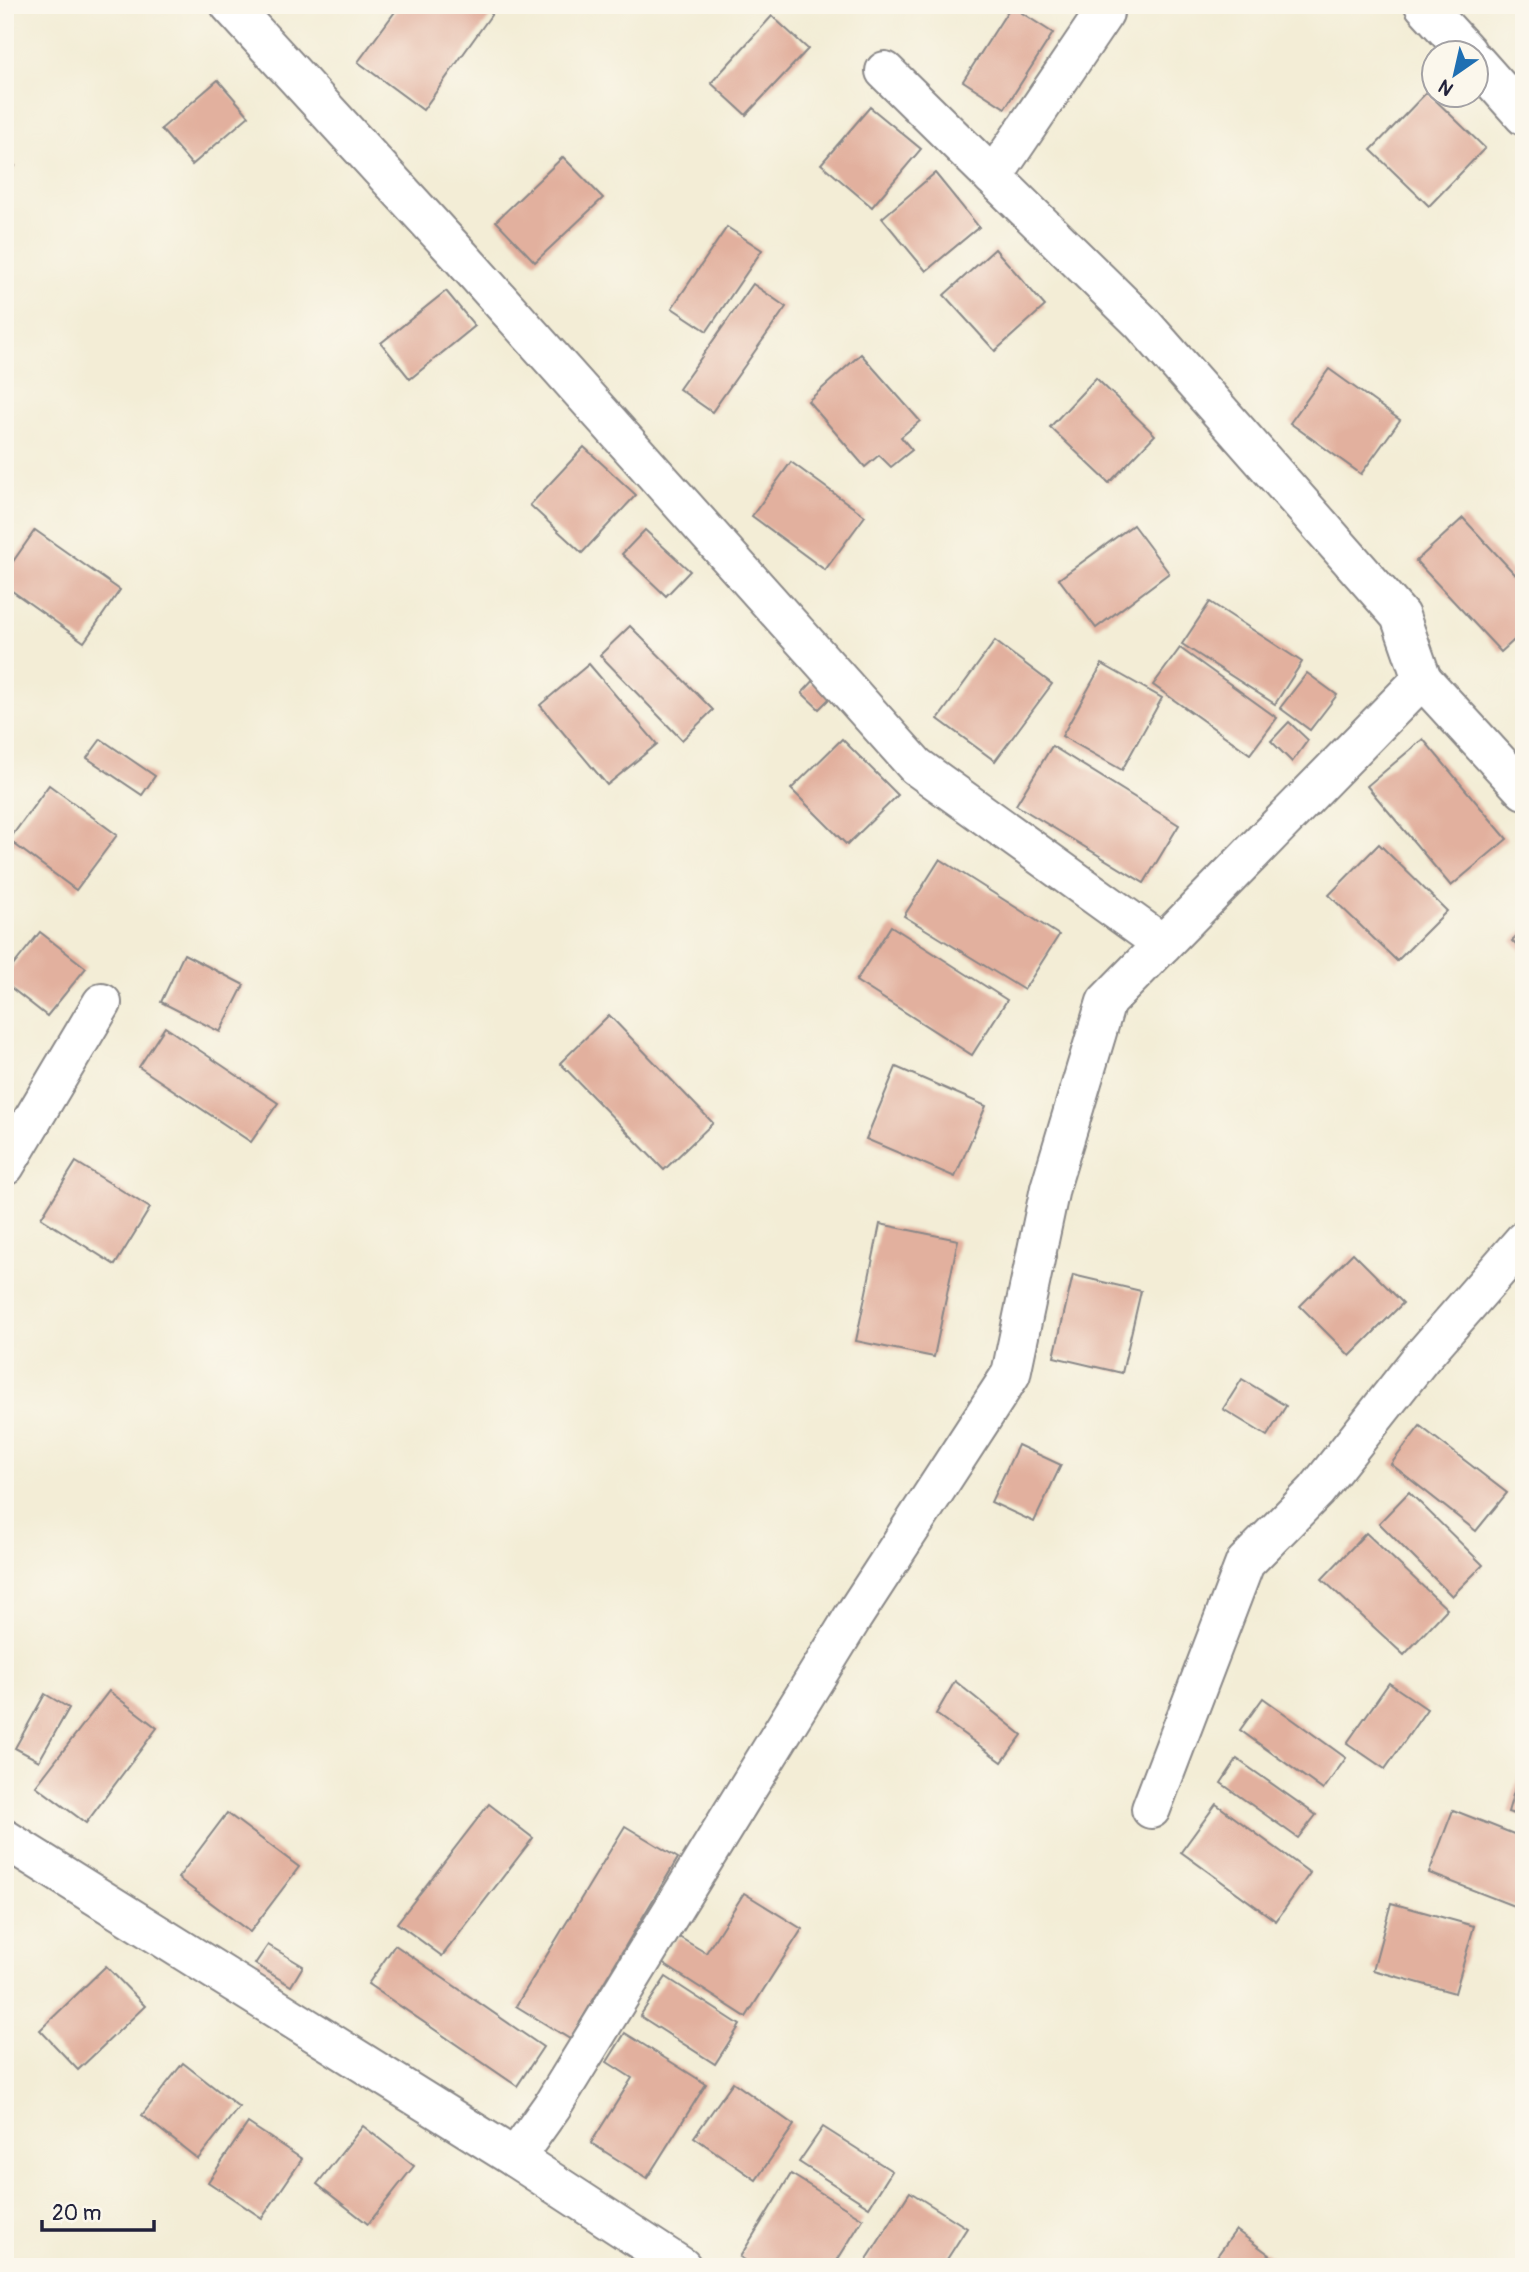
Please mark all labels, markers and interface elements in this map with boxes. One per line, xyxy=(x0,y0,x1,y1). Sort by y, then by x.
north arrow xyxy=(1420,38,1490,108)
text: N xyxy=(1434,74,1458,101)
scale bar xyxy=(42,2188,154,2232)
text: 20 m xyxy=(52,2200,101,2227)

